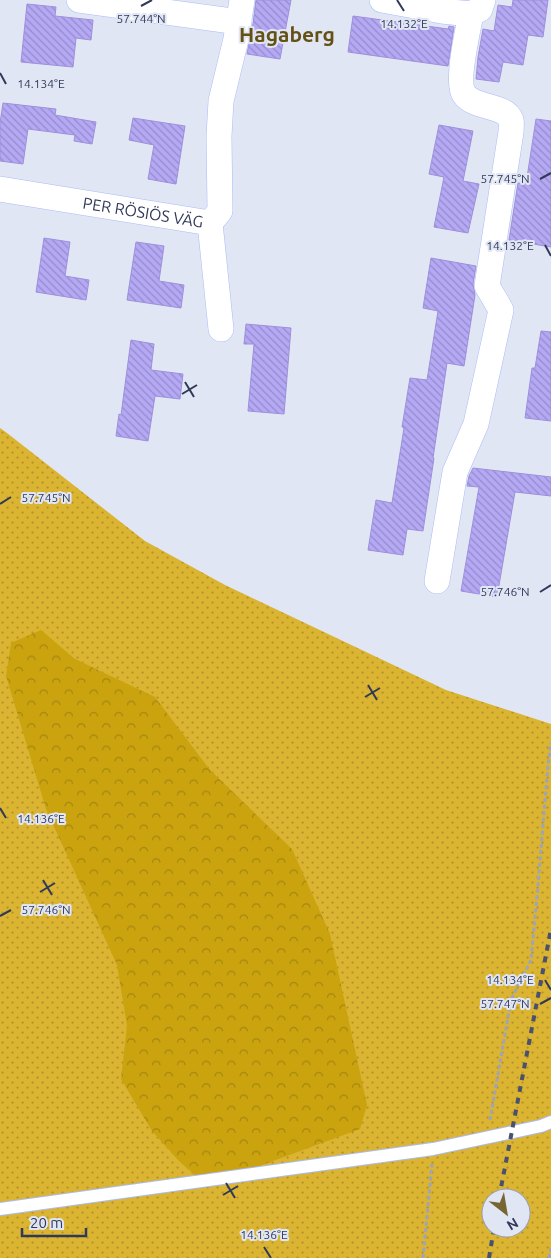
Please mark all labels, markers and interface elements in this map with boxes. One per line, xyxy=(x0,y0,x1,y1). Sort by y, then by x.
text: 57.744°N xyxy=(116,12,166,25)
text: 14.132°E xyxy=(380,17,428,30)
district label: Hagaberg xyxy=(239,22,335,46)
text: 14.134°E xyxy=(17,77,65,90)
text: 57.745°N xyxy=(480,172,530,185)
street label: PER RÖSIÖS VÄG xyxy=(82,194,205,231)
text: 14.132°E xyxy=(486,239,534,252)
text: 57.745°N xyxy=(21,491,71,504)
text: 57.746°N xyxy=(480,585,530,598)
text: 14.136°E xyxy=(17,812,65,825)
text: 57.746°N xyxy=(21,903,71,916)
text: 14.134°E xyxy=(486,973,534,986)
text: 57.747°N xyxy=(480,997,530,1010)
north arrow xyxy=(481,1188,531,1238)
scale bar xyxy=(22,1206,86,1238)
text: 20 m xyxy=(30,1214,63,1231)
text: N xyxy=(504,1215,521,1234)
text: 14.136°E xyxy=(240,1228,288,1241)

